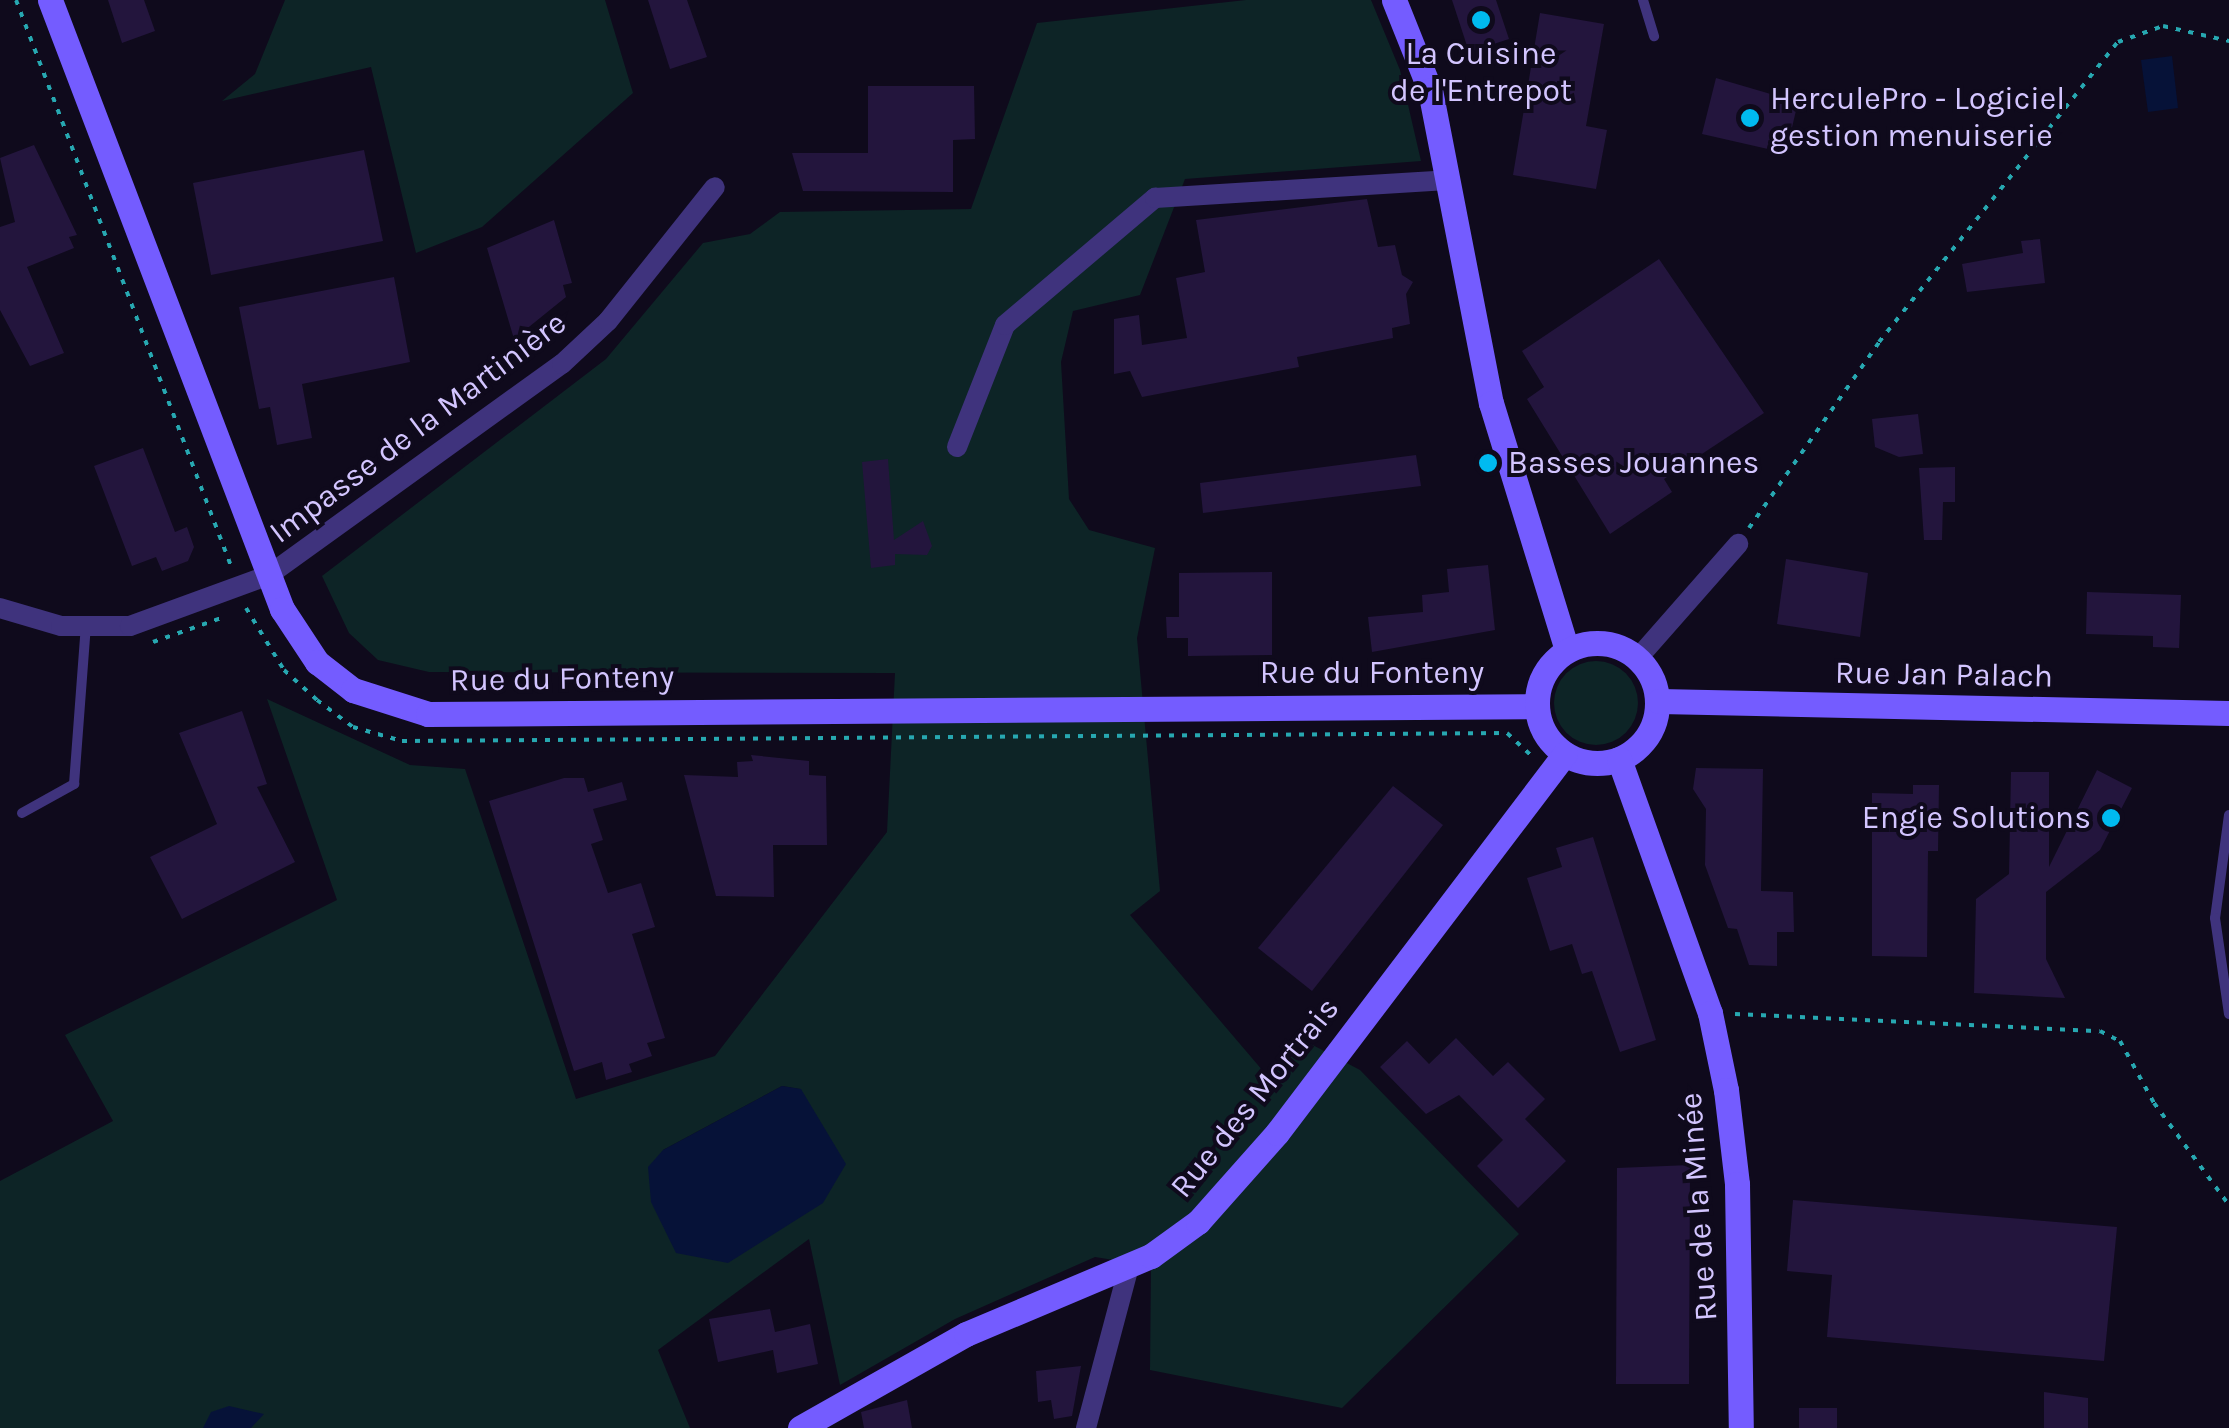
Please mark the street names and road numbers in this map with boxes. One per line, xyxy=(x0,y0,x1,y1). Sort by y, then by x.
street label: Impasse de la Martinière xyxy=(262,304,574,552)
street label: Rue du Fonteny xyxy=(1260,654,1484,692)
street label: Rue Jan Palach xyxy=(1835,654,2053,696)
street label: Rue du Fonteny xyxy=(450,658,674,700)
street label: Rue des Mortrais xyxy=(1163,990,1347,1206)
street label: Rue de la Minée xyxy=(1672,1091,1726,1323)

